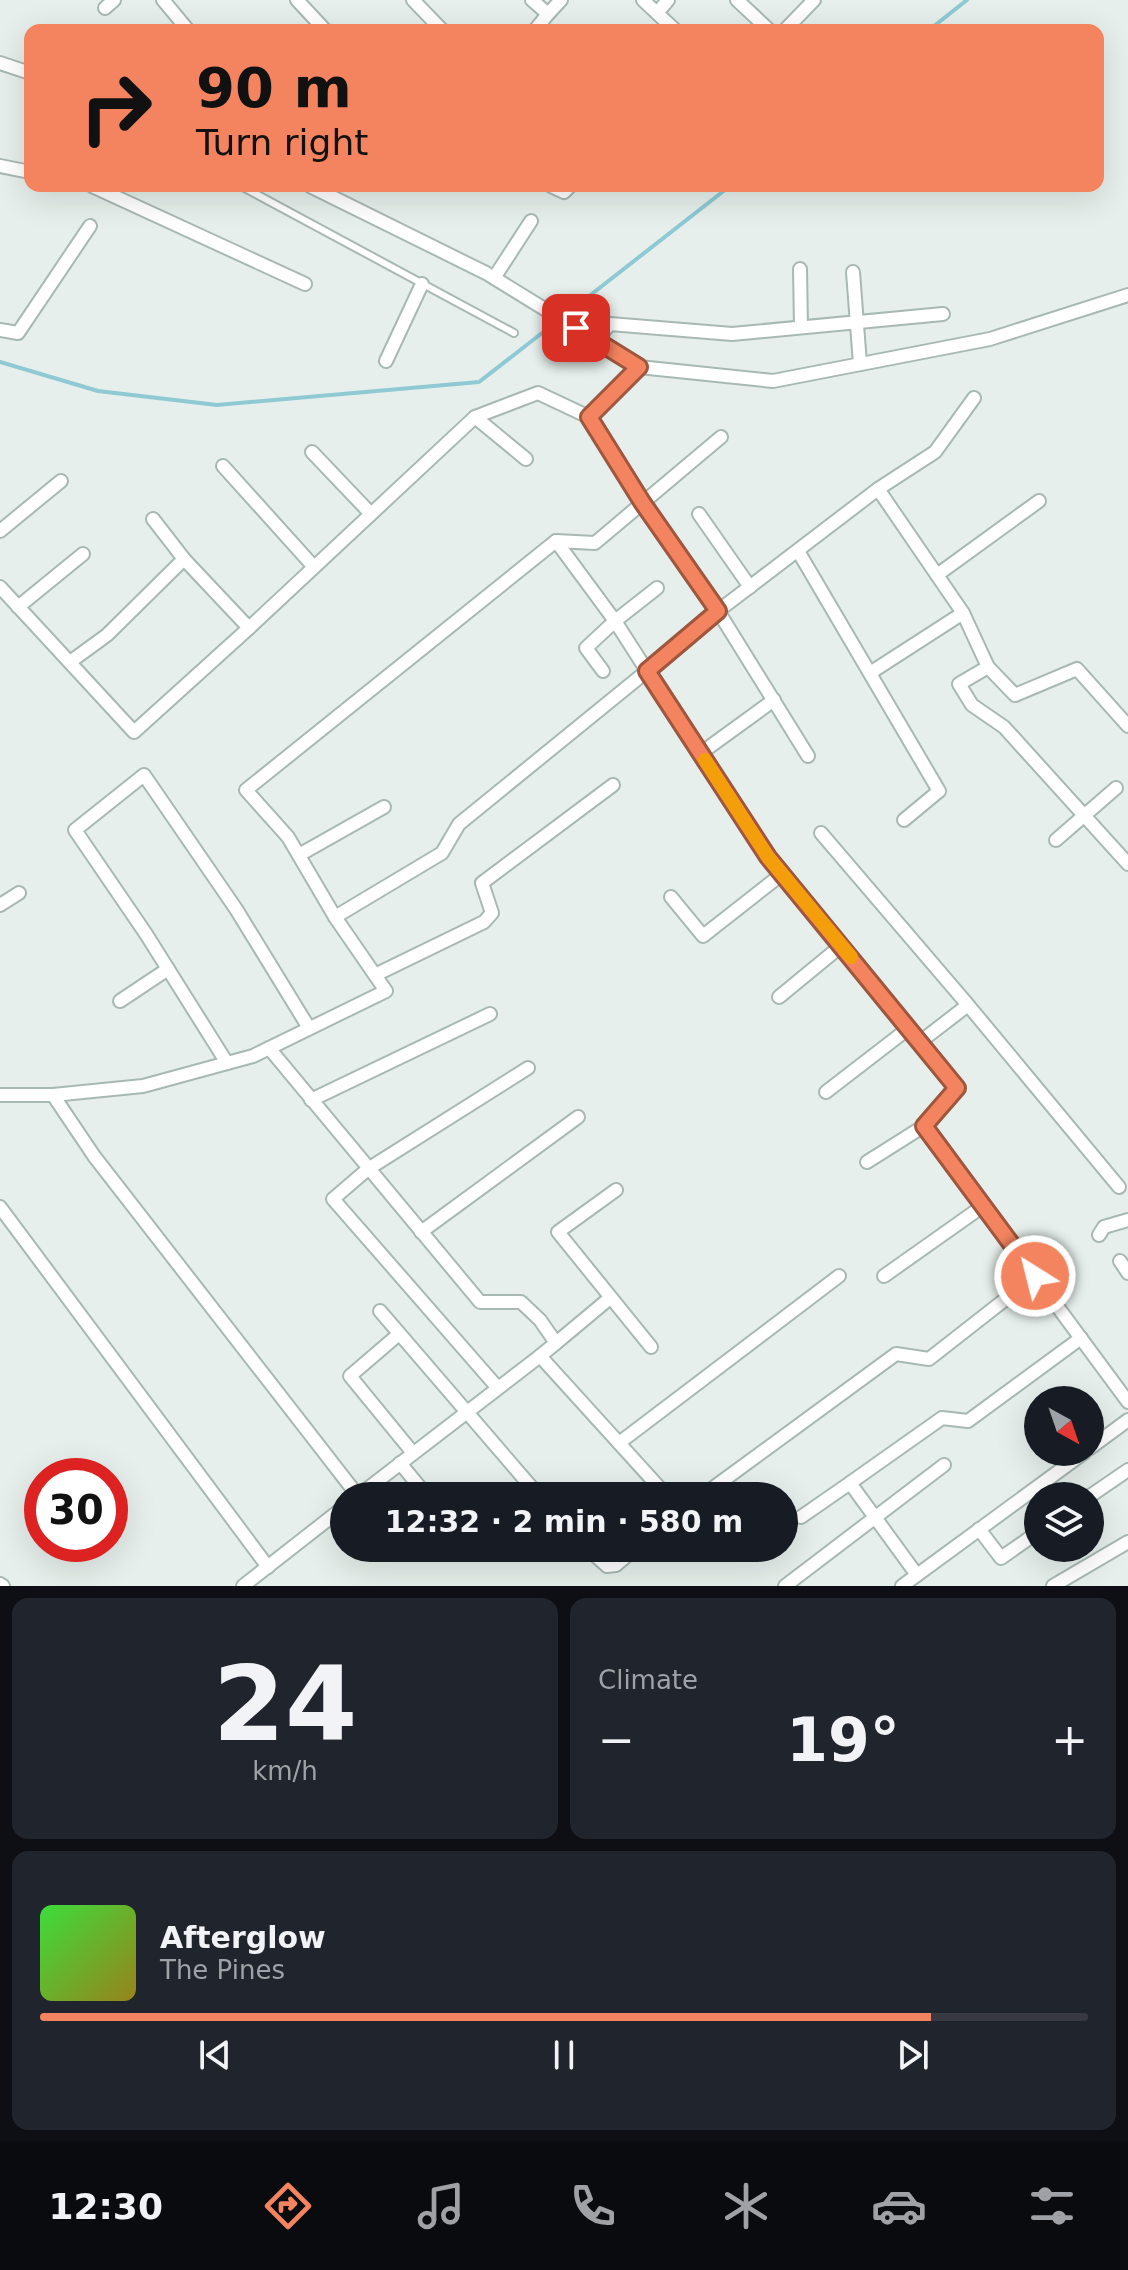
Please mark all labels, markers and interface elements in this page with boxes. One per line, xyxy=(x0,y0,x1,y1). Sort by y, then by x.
text: 90 m xyxy=(196,55,352,120)
icon: right xyxy=(64,56,168,160)
text: Turn right xyxy=(196,122,368,163)
pin xyxy=(542,294,610,362)
icon: arrive xyxy=(554,306,598,350)
position arrow xyxy=(993,1234,1077,1318)
north arrow xyxy=(1024,1386,1104,1466)
map controls xyxy=(1024,1386,1104,1562)
speed limit sign: 30 xyxy=(24,1458,128,1562)
button: layers xyxy=(1024,1482,1104,1562)
text: 12:32 · 2 min · 580 m xyxy=(385,1504,743,1539)
text: 24 xyxy=(213,1643,357,1765)
text: Climate xyxy=(598,1665,698,1695)
text: 19° xyxy=(786,1705,900,1775)
text: − xyxy=(598,1714,635,1765)
text: + xyxy=(1051,1714,1088,1765)
text: km/h xyxy=(252,1756,318,1786)
text: Afterglow xyxy=(160,1920,326,1955)
text: The Pines xyxy=(160,1955,285,1985)
icon: previous xyxy=(193,2033,237,2077)
icon: pause xyxy=(542,2033,586,2077)
icon: next xyxy=(891,2033,935,2077)
icon: directions xyxy=(260,2178,316,2234)
icon: music xyxy=(413,2178,469,2234)
icon: phone xyxy=(565,2178,621,2234)
icon: climate xyxy=(718,2178,774,2234)
icon: car xyxy=(871,2178,927,2234)
icon: filters xyxy=(1024,2178,1080,2234)
text: 12:30 xyxy=(48,2186,163,2227)

